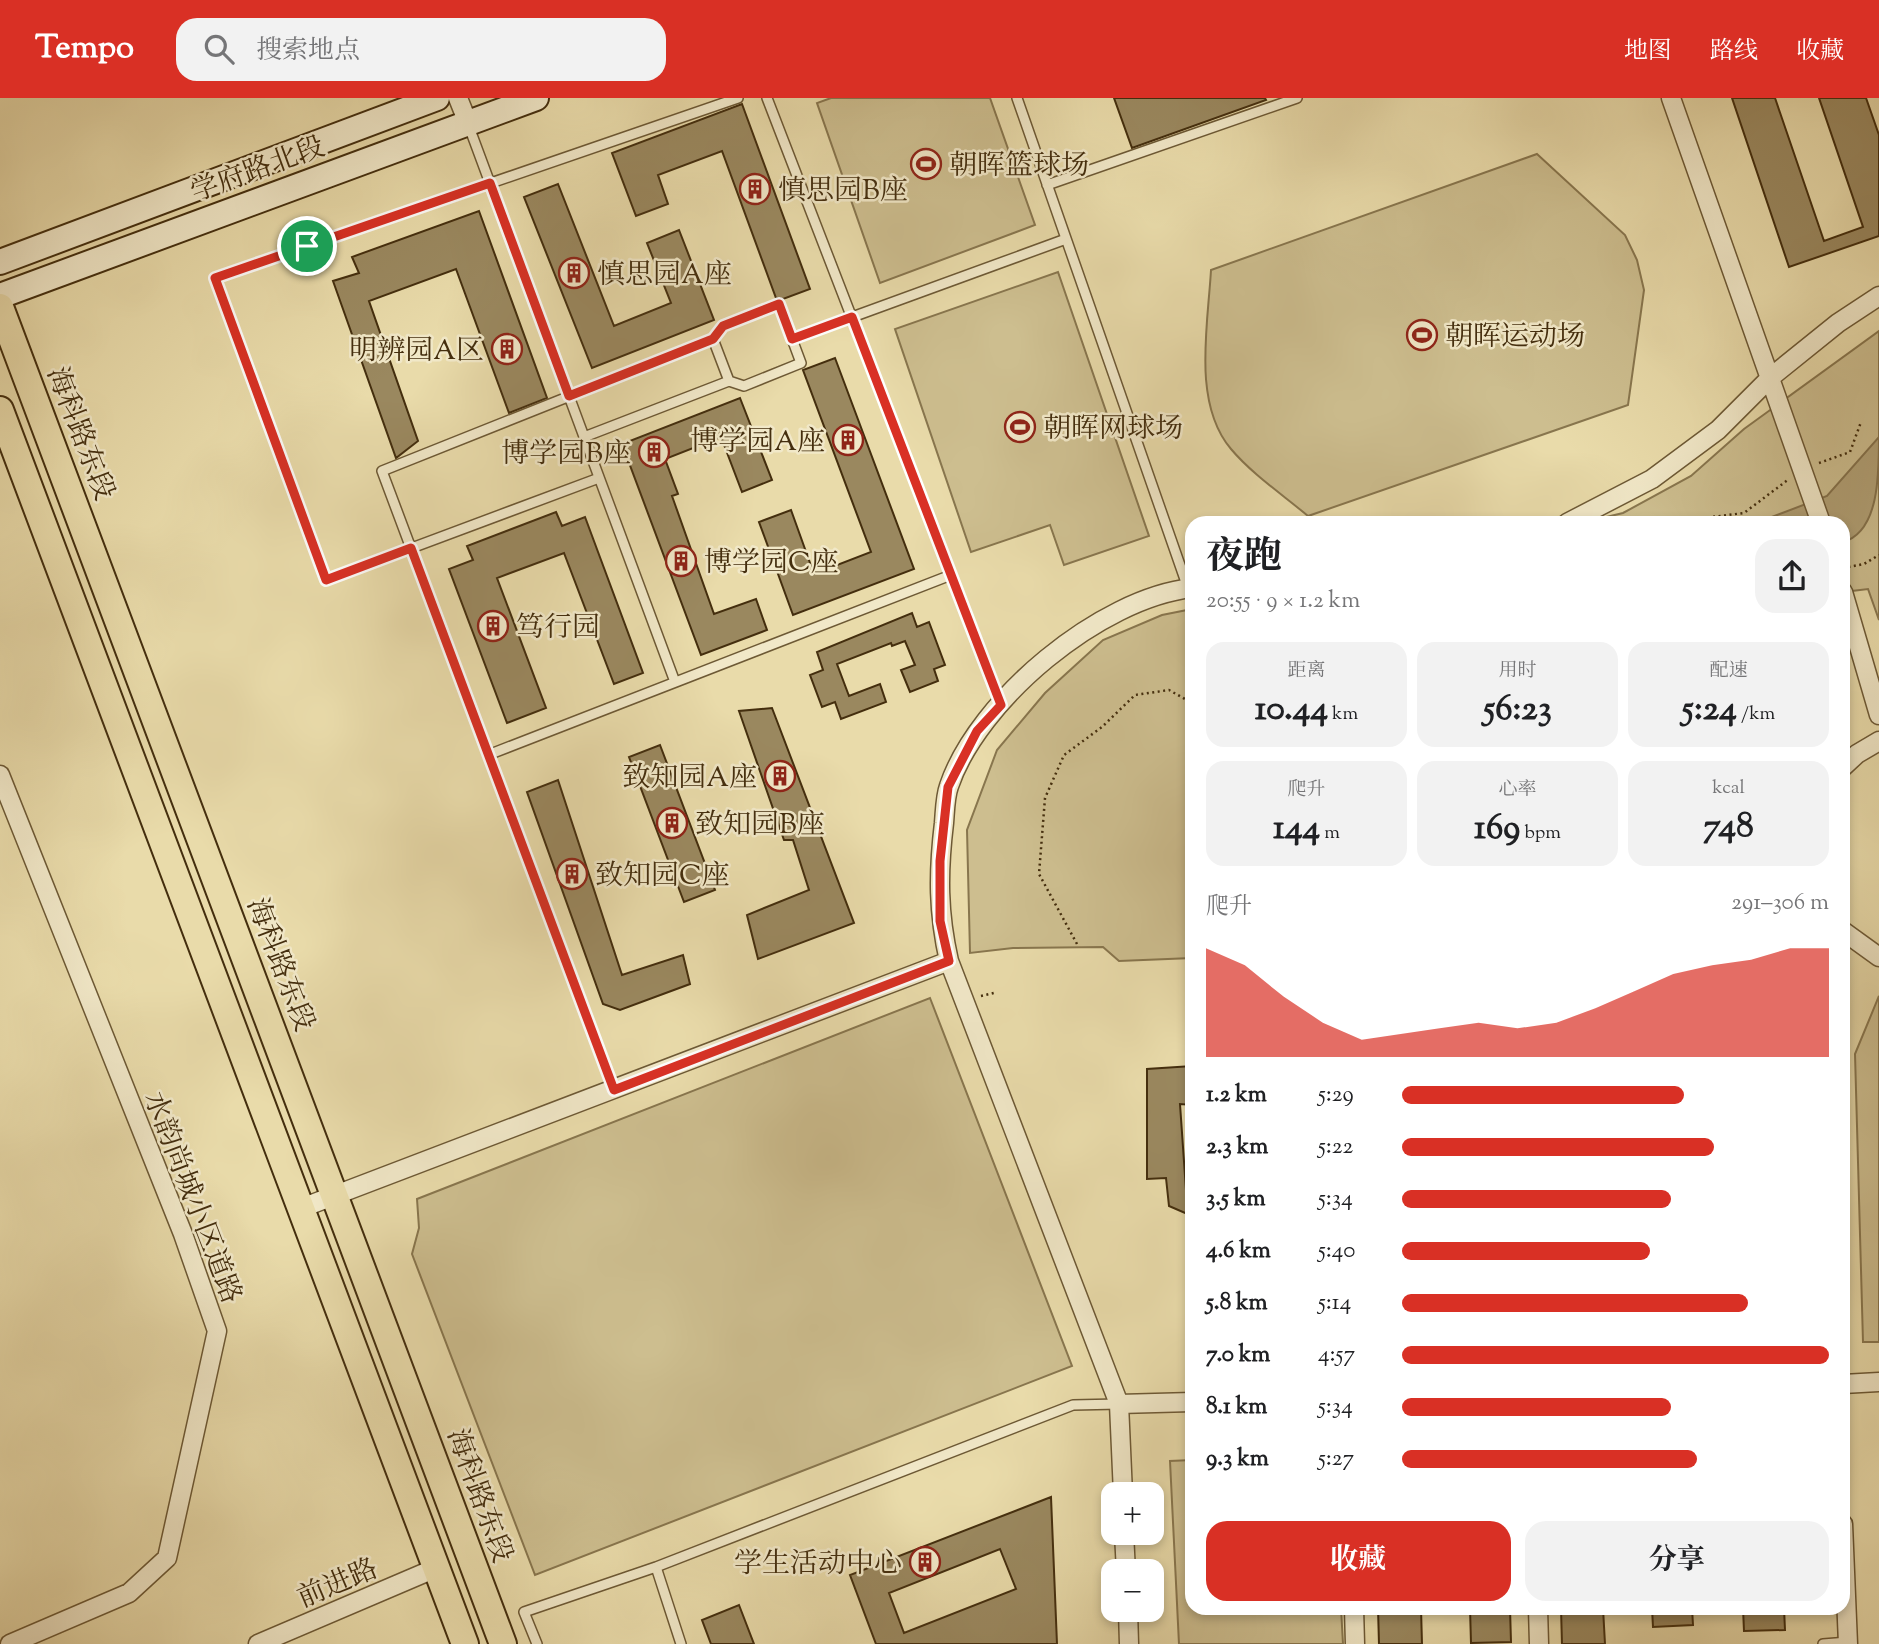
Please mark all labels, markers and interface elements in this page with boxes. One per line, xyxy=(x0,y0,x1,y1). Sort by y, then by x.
search box xyxy=(176,18,666,81)
text: Tempo xyxy=(35,25,134,73)
icon: search xyxy=(200,30,238,68)
text: 搜索地点 xyxy=(256,33,360,70)
text: 地图 xyxy=(1624,35,1672,69)
text: 路线 xyxy=(1710,35,1758,69)
text: 收藏 xyxy=(1796,35,1844,69)
street label: 学府路北段 xyxy=(185,128,331,214)
sports icon: 朝晖篮球场 xyxy=(909,147,943,181)
place label: 朝晖篮球场 xyxy=(949,147,1089,187)
building icon: 慎思园B座 xyxy=(738,172,772,206)
place label: 慎思园B座 xyxy=(778,172,908,212)
pin xyxy=(277,216,337,276)
icon: arrive xyxy=(288,227,326,265)
building icon: 慎思园A座 xyxy=(557,256,591,290)
place label: 慎思园A座 xyxy=(597,256,732,296)
sports icon: 朝晖运动场 xyxy=(1405,318,1439,352)
place label: 朝晖运动场 xyxy=(1445,318,1585,358)
place label: 明辨园A区 xyxy=(349,332,484,372)
building icon: 明辨园A区 xyxy=(490,332,524,366)
street label: 海科路东段 xyxy=(35,362,123,507)
sports icon: 朝晖网球场 xyxy=(1003,410,1037,444)
place label: 朝晖网球场 xyxy=(1043,410,1183,450)
place label: 博学园A座 xyxy=(690,423,825,463)
building icon: 博学园A座 xyxy=(831,423,865,457)
place label: 博学园B座 xyxy=(501,435,631,475)
building icon: 博学园B座 xyxy=(637,435,671,469)
text: 夜跑 xyxy=(1206,532,1282,586)
button: share xyxy=(1755,539,1829,613)
building icon: 博学园C座 xyxy=(664,544,698,578)
place label: 博学园C座 xyxy=(704,544,839,584)
text: 20:55 · 9 × 1.2 km xyxy=(1206,585,1360,618)
building icon: 笃行园 xyxy=(476,609,510,643)
place label: 笃行园 xyxy=(516,609,600,649)
text: 距离 xyxy=(1287,658,1326,685)
text: 用时 xyxy=(1498,658,1537,685)
text: 配速 xyxy=(1709,658,1748,685)
text: 10.44 xyxy=(1255,685,1328,736)
text: 56:23 xyxy=(1483,685,1552,736)
text: 5:24 xyxy=(1682,685,1737,736)
text: km xyxy=(1328,701,1358,728)
text: /km xyxy=(1737,701,1775,728)
place label: 致知园A座 xyxy=(622,759,757,799)
building icon: 致知园A座 xyxy=(763,759,797,793)
text: kcal xyxy=(1712,775,1745,802)
text: 爬升 xyxy=(1287,777,1326,804)
text: 心率 xyxy=(1498,777,1537,804)
text: 748 xyxy=(1703,802,1754,853)
text: 144 xyxy=(1273,804,1320,855)
text: 169 xyxy=(1474,804,1520,855)
building icon: 致知园B座 xyxy=(655,806,689,840)
place label: 致知园B座 xyxy=(695,806,825,846)
text: m xyxy=(1320,820,1340,847)
text: bpm xyxy=(1520,820,1561,847)
building icon: 致知园C座 xyxy=(555,857,589,891)
place label: 致知园C座 xyxy=(595,857,730,897)
text: 291–306 m xyxy=(1731,887,1829,920)
text: 爬升 xyxy=(1206,891,1252,924)
street label: 海科路东段 xyxy=(235,893,323,1038)
text: 1.2 km xyxy=(1206,1079,1267,1112)
text: 5:29 xyxy=(1318,1079,1354,1112)
street label: 水韵尚城小区道路 xyxy=(132,1086,250,1310)
text: 2.3 km xyxy=(1206,1131,1268,1164)
text: 5:22 xyxy=(1318,1131,1353,1164)
text: 3.5 km xyxy=(1206,1183,1265,1216)
text: 5:34 xyxy=(1318,1183,1353,1216)
text: 4.6 km xyxy=(1206,1235,1271,1268)
text: 5:40 xyxy=(1318,1235,1355,1268)
text: 5.8 km xyxy=(1206,1287,1268,1320)
text: 5:14 xyxy=(1318,1287,1351,1320)
text: 7.0 km xyxy=(1206,1339,1270,1372)
text: 4:57 xyxy=(1318,1339,1355,1372)
text: 8.1 km xyxy=(1206,1391,1267,1424)
text: 5:34 xyxy=(1318,1391,1353,1424)
street label: 海科路东段 xyxy=(435,1423,521,1569)
text: 9.3 km xyxy=(1206,1443,1269,1476)
text: 5:27 xyxy=(1318,1443,1354,1476)
map controls xyxy=(1101,1482,1164,1622)
button: + xyxy=(1101,1482,1164,1545)
button: 收藏 xyxy=(1206,1521,1511,1601)
button: 分享 xyxy=(1525,1521,1829,1601)
place label: 学生活动中心 xyxy=(734,1545,902,1585)
building icon: 学生活动中心 xyxy=(908,1545,942,1579)
street label: 前进路 xyxy=(292,1550,385,1620)
button: − xyxy=(1101,1559,1164,1622)

